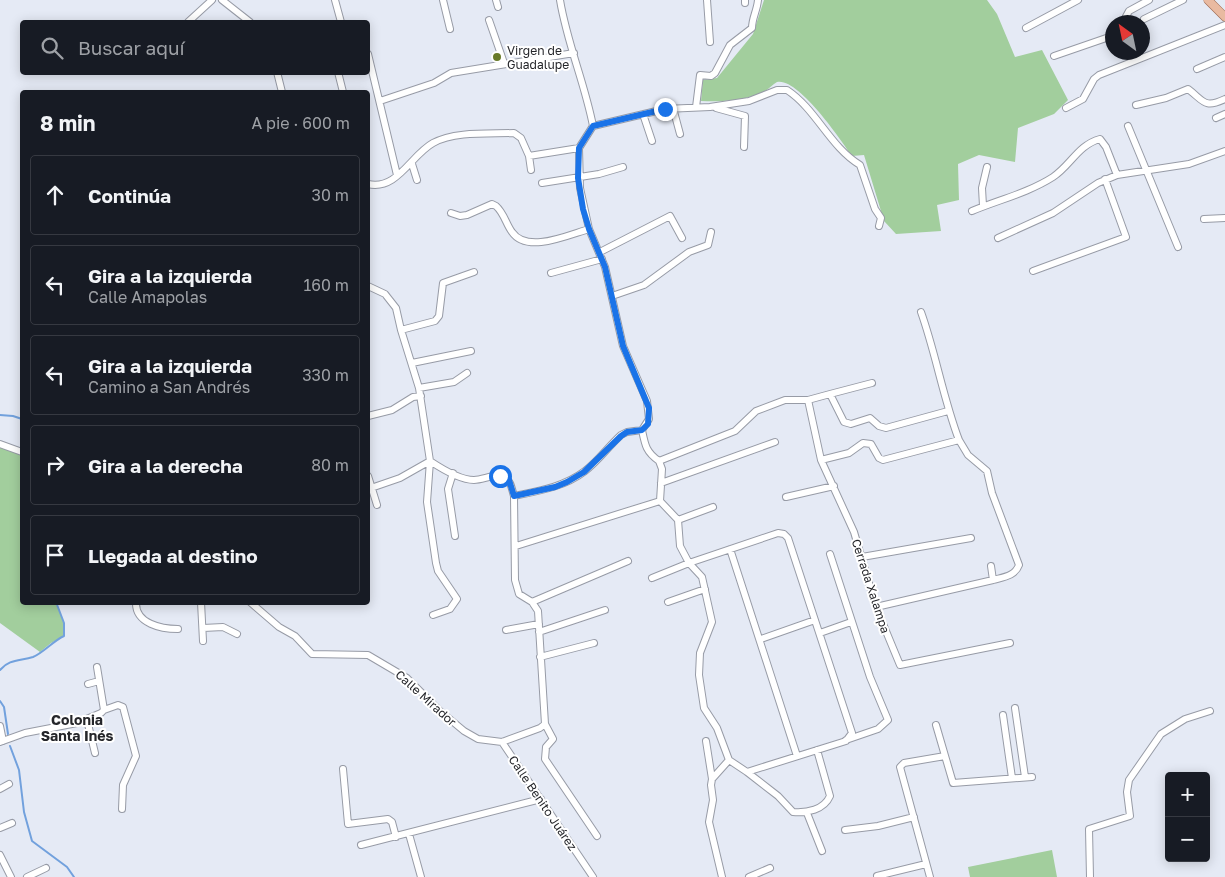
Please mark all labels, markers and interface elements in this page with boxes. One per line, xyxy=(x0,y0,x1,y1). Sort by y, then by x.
north arrow xyxy=(1105,15,1150,60)
search box xyxy=(20,20,370,75)
icon: search xyxy=(38,34,66,62)
text: Buscar aquí xyxy=(78,36,185,59)
place label: Virgen de Guadalupe xyxy=(507,43,569,72)
marker: Virgen de Guadalupe xyxy=(491,51,503,63)
route end xyxy=(654,98,677,121)
text: 8 min xyxy=(40,110,96,136)
text: A pie · 600 m xyxy=(251,113,350,133)
icon: ahead xyxy=(41,181,69,209)
text: Continúa xyxy=(88,184,171,207)
text: 30 m xyxy=(312,185,349,205)
text: Gira a la izquierda xyxy=(88,264,252,287)
icon: left xyxy=(41,271,69,299)
text: 160 m xyxy=(303,275,349,295)
text: Calle Amapolas xyxy=(88,287,207,307)
text: Gira a la izquierda xyxy=(88,354,252,377)
icon: left xyxy=(41,361,69,389)
text: 330 m xyxy=(302,365,349,385)
text: Camino a San Andrés xyxy=(88,377,250,397)
icon: right xyxy=(41,451,69,479)
text: Gira a la derecha xyxy=(88,454,243,477)
text: 80 m xyxy=(311,455,349,475)
route start xyxy=(489,465,512,488)
street label: Cerrada Xalampa xyxy=(849,537,893,635)
icon: arrive xyxy=(41,541,69,569)
text: Llegada al destino xyxy=(88,544,258,567)
street label: Calle Mirador xyxy=(393,667,460,729)
district label: Colonia Santa Inés xyxy=(41,711,113,744)
street label: Calle Benito Juárez xyxy=(506,753,580,853)
map controls xyxy=(1165,772,1210,862)
button: + xyxy=(1165,772,1210,817)
button: − xyxy=(1165,817,1210,862)

